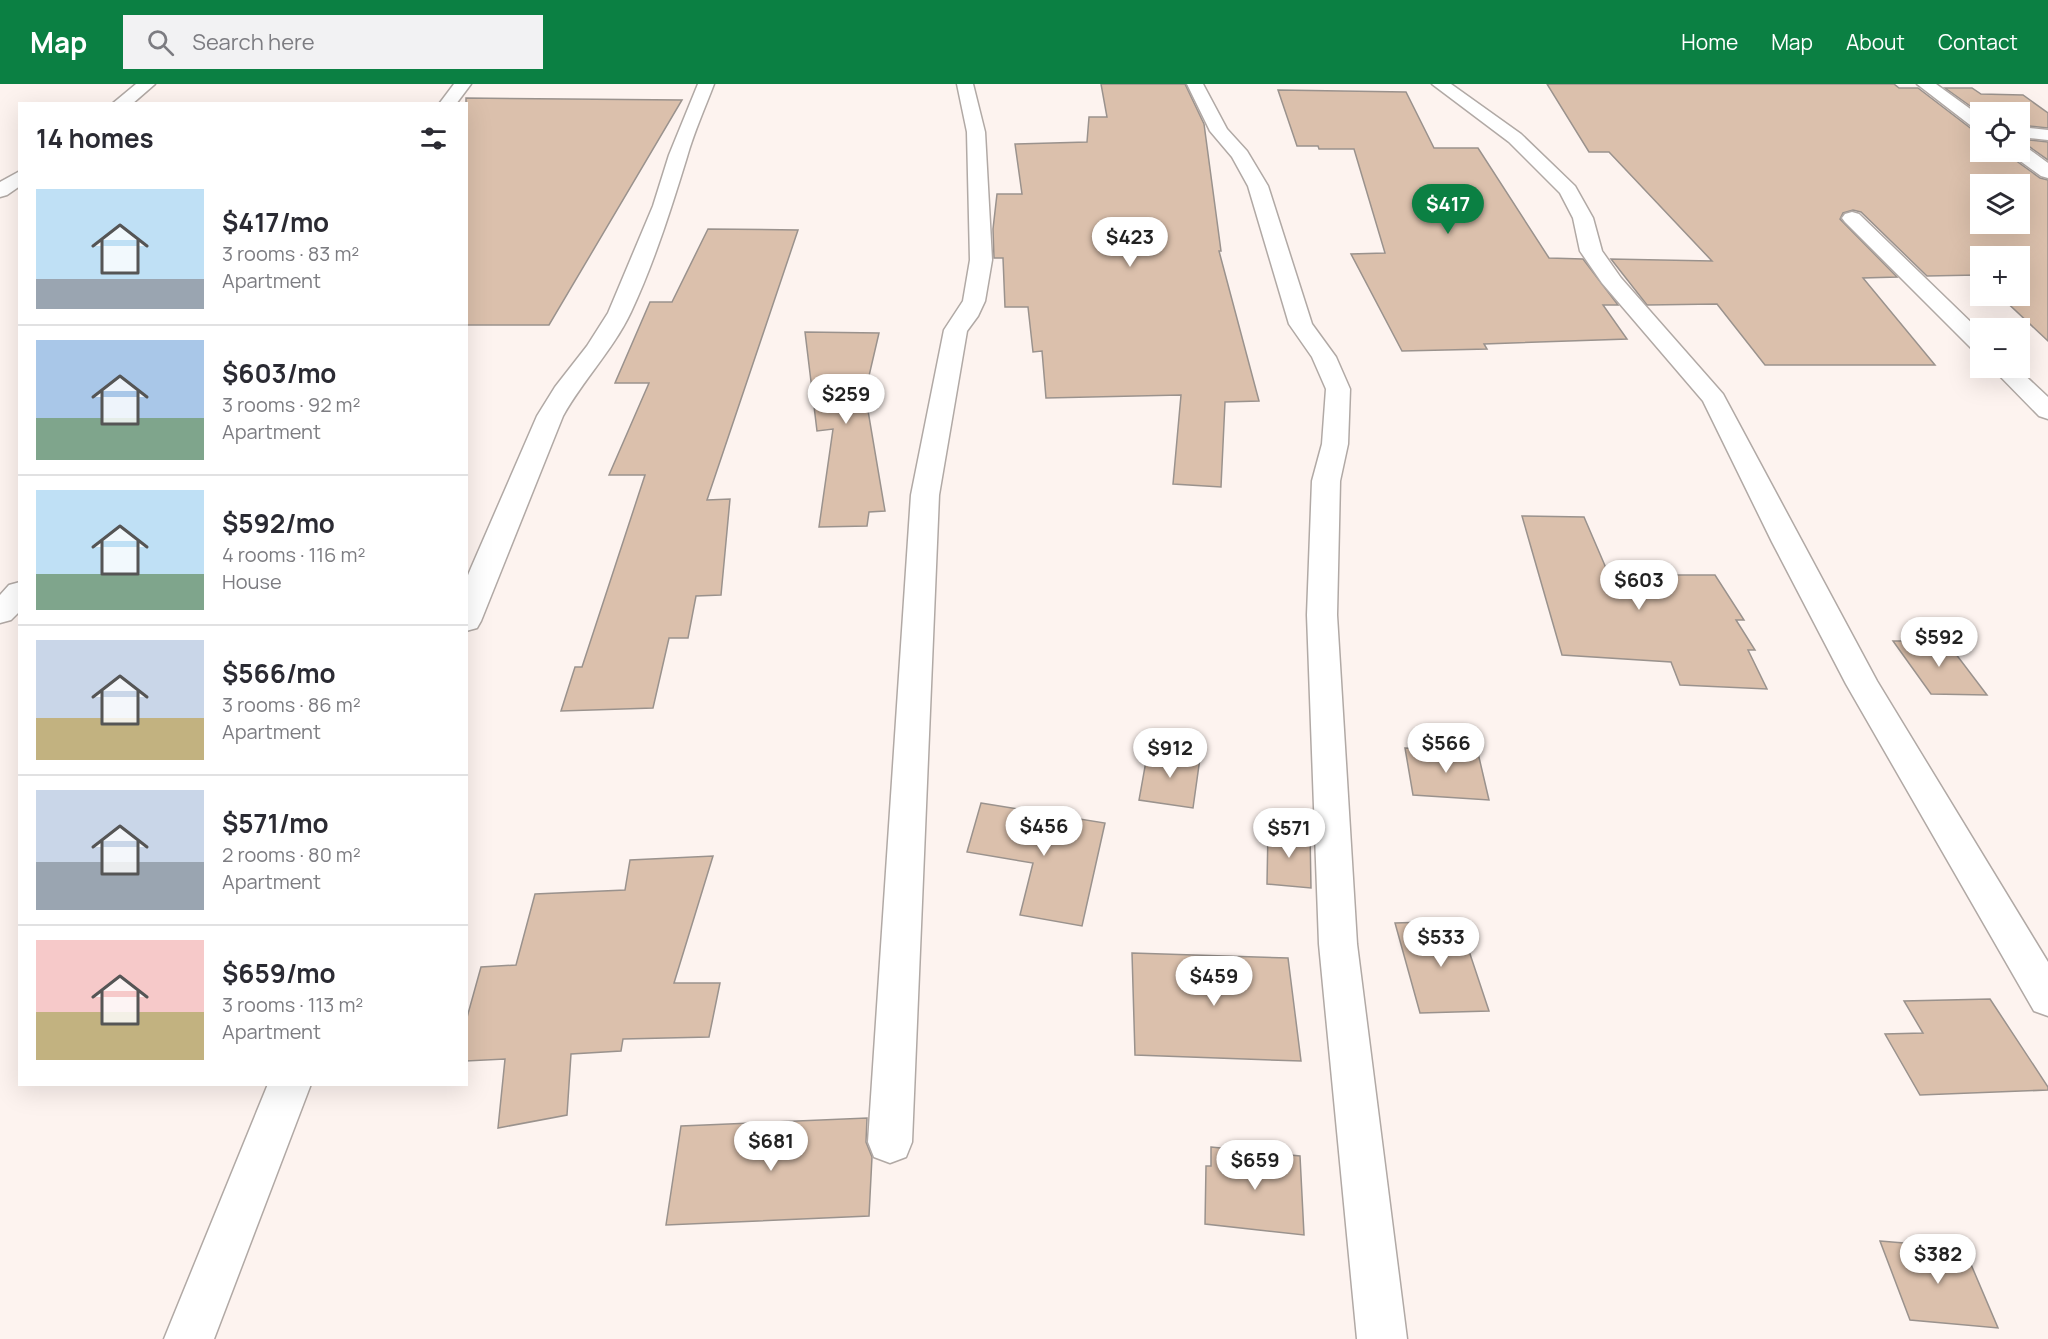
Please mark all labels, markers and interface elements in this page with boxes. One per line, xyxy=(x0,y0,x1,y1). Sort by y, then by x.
search box xyxy=(123,15,543,69)
text: Map xyxy=(30,23,87,61)
icon: search xyxy=(144,26,177,59)
text: Search here xyxy=(192,27,315,57)
text: Home xyxy=(1681,28,1738,56)
text: Map xyxy=(1771,28,1813,56)
text: About xyxy=(1846,28,1905,56)
text: Contact xyxy=(1938,28,2018,56)
map controls xyxy=(1970,102,2030,378)
button: locate xyxy=(1970,102,2030,162)
text: 14 homes xyxy=(36,120,154,156)
icon: filters xyxy=(417,122,450,155)
button: layers xyxy=(1970,174,2030,234)
pin: $417 xyxy=(1412,184,1484,235)
text: $417 xyxy=(1426,190,1470,217)
text: $417/mo xyxy=(222,204,329,240)
icon: home xyxy=(84,213,156,285)
pin: $423 xyxy=(1094,217,1166,268)
text: $423 xyxy=(1106,223,1154,250)
text: 3 rooms · 83 m² xyxy=(222,240,359,267)
button: + xyxy=(1970,246,2030,306)
text: Apartment xyxy=(222,267,321,294)
button: − xyxy=(1970,318,2030,378)
text: $603/mo xyxy=(222,355,336,391)
icon: home xyxy=(84,364,156,436)
pin: $259 xyxy=(810,374,882,425)
text: $259 xyxy=(822,380,870,407)
text: 3 rooms · 92 m² xyxy=(222,391,361,418)
text: Apartment xyxy=(222,418,321,445)
text: $592/mo xyxy=(222,505,335,541)
icon: home xyxy=(84,514,156,586)
text: 4 rooms · 116 m² xyxy=(222,541,365,568)
pin: $603 xyxy=(1603,560,1675,611)
text: $603 xyxy=(1614,566,1664,593)
text: House xyxy=(222,568,282,595)
pin: $592 xyxy=(1903,617,1975,668)
text: $592 xyxy=(1915,623,1963,650)
text: $566/mo xyxy=(222,655,336,691)
icon: home xyxy=(84,664,156,736)
text: 3 rooms · 86 m² xyxy=(222,691,361,718)
text: Apartment xyxy=(222,718,321,745)
pin: $566 xyxy=(1410,723,1482,774)
pin: $912 xyxy=(1134,728,1206,779)
text: $566 xyxy=(1421,729,1471,756)
text: $912 xyxy=(1147,734,1193,761)
text: $571/mo xyxy=(222,805,329,841)
pin: $456 xyxy=(1008,806,1080,857)
pin: $571 xyxy=(1253,808,1325,859)
text: $456 xyxy=(1020,812,1068,839)
icon: home xyxy=(84,814,156,886)
text: $571 xyxy=(1267,814,1311,841)
text: 2 rooms · 80 m² xyxy=(222,841,361,868)
text: Apartment xyxy=(222,868,321,895)
pin: $533 xyxy=(1405,917,1477,968)
text: $533 xyxy=(1417,923,1465,950)
text: $659/mo xyxy=(222,955,336,991)
pin: $459 xyxy=(1178,956,1250,1007)
text: $459 xyxy=(1190,962,1238,989)
icon: home xyxy=(84,964,156,1036)
text: 3 rooms · 113 m² xyxy=(222,991,363,1018)
text: Apartment xyxy=(222,1018,321,1045)
pin: $681 xyxy=(735,1121,807,1172)
text: $681 xyxy=(748,1127,794,1154)
pin: $659 xyxy=(1219,1140,1291,1191)
text: $659 xyxy=(1230,1146,1280,1173)
pin: $382 xyxy=(1902,1234,1974,1285)
text: $382 xyxy=(1914,1240,1962,1267)

